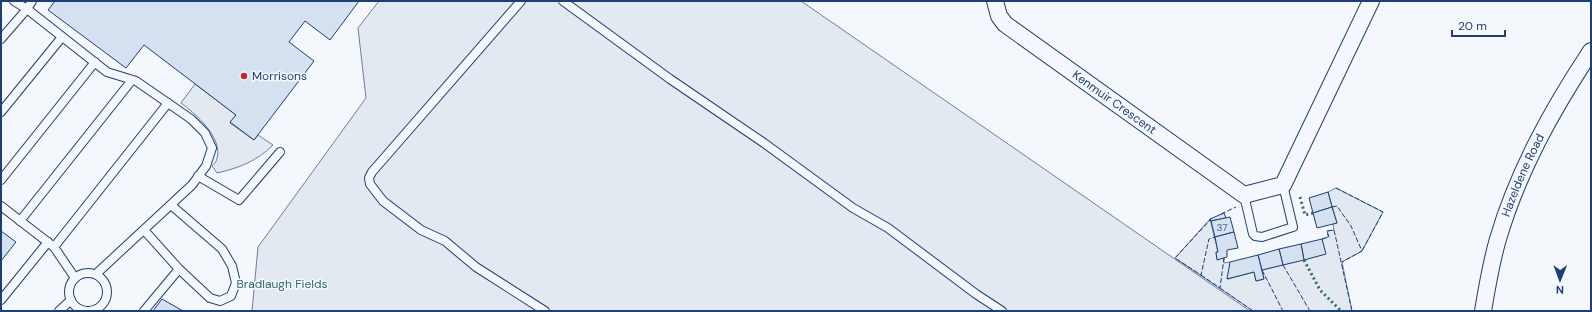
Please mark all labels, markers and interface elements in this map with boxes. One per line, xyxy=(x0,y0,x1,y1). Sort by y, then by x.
scale bar xyxy=(1452,12,1505,38)
text: 20 m xyxy=(1458,18,1487,34)
street label: Kenmuir Crescent xyxy=(1069,67,1160,138)
place label: Morrisons xyxy=(252,68,307,84)
marker: Morrisons xyxy=(239,71,249,81)
street label: Hazeldene Road xyxy=(1498,131,1548,219)
house number: 37 xyxy=(1216,221,1228,234)
north arrow xyxy=(1540,260,1580,300)
park label: Bradlaugh Fields xyxy=(237,276,327,292)
text: N xyxy=(1556,283,1564,297)

